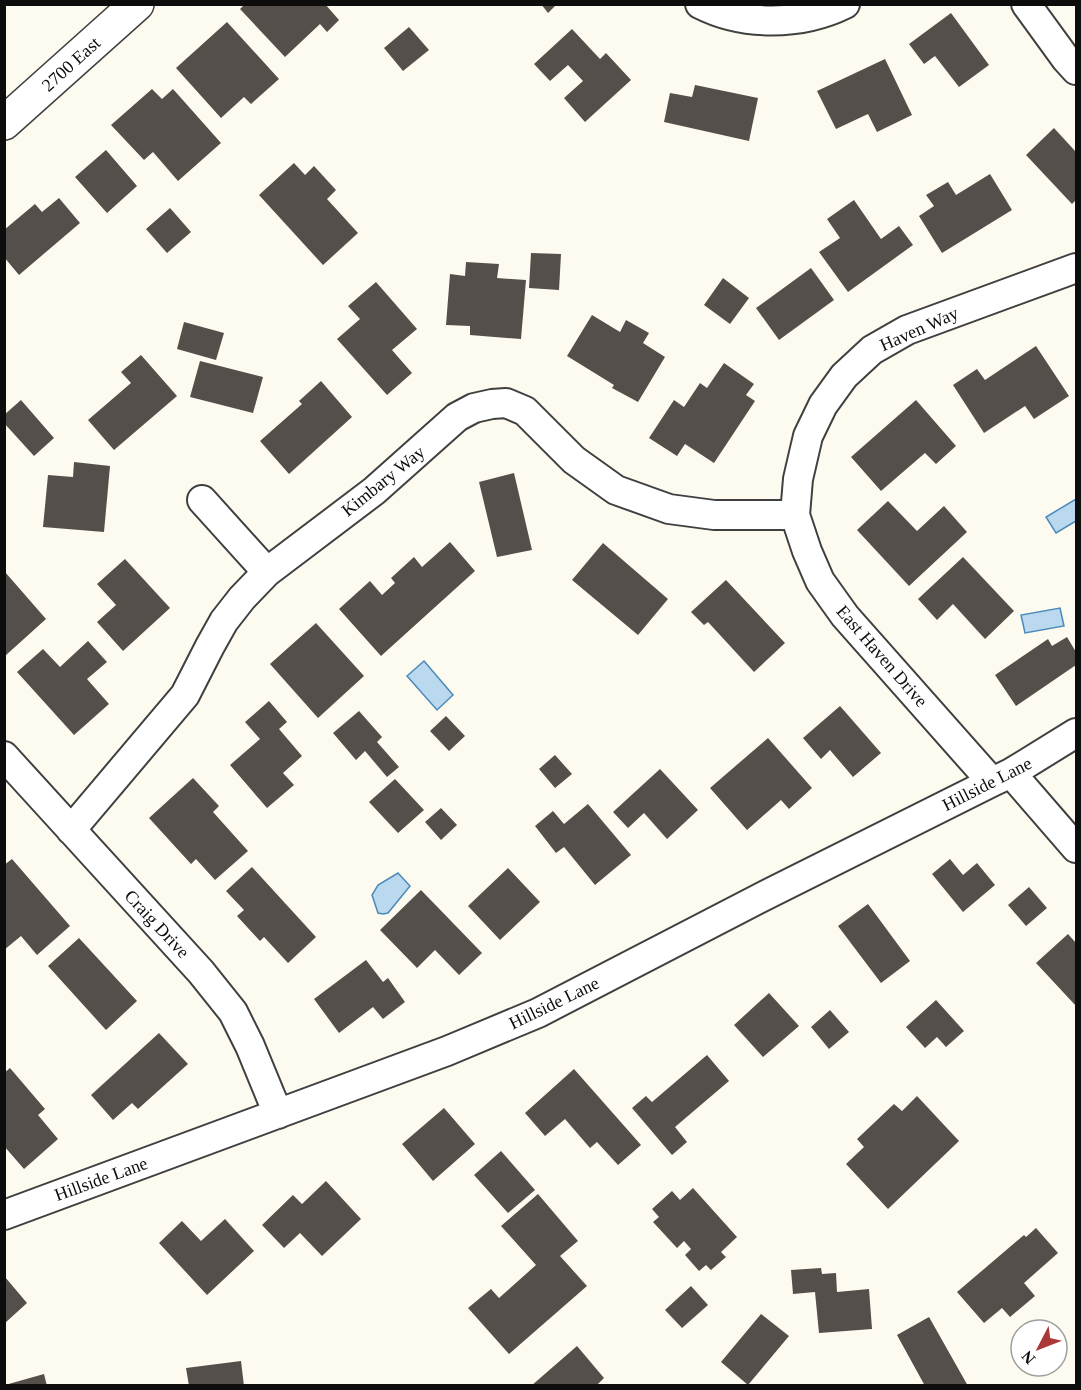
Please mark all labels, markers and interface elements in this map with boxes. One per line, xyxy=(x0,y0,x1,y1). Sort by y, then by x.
street label: 2700 East xyxy=(38,33,104,95)
street label: Haven Way xyxy=(877,303,961,355)
street label: Kimbary Way xyxy=(338,442,428,520)
street label: East Haven Drive xyxy=(832,601,932,711)
street label: Hillside Lane xyxy=(939,753,1035,815)
street label: Craig Drive xyxy=(121,886,193,962)
street label: Hillside Lane xyxy=(506,973,602,1033)
street label: Hillside Lane xyxy=(52,1153,150,1205)
north arrow xyxy=(1009,1318,1069,1378)
text: N xyxy=(1018,1347,1038,1368)

